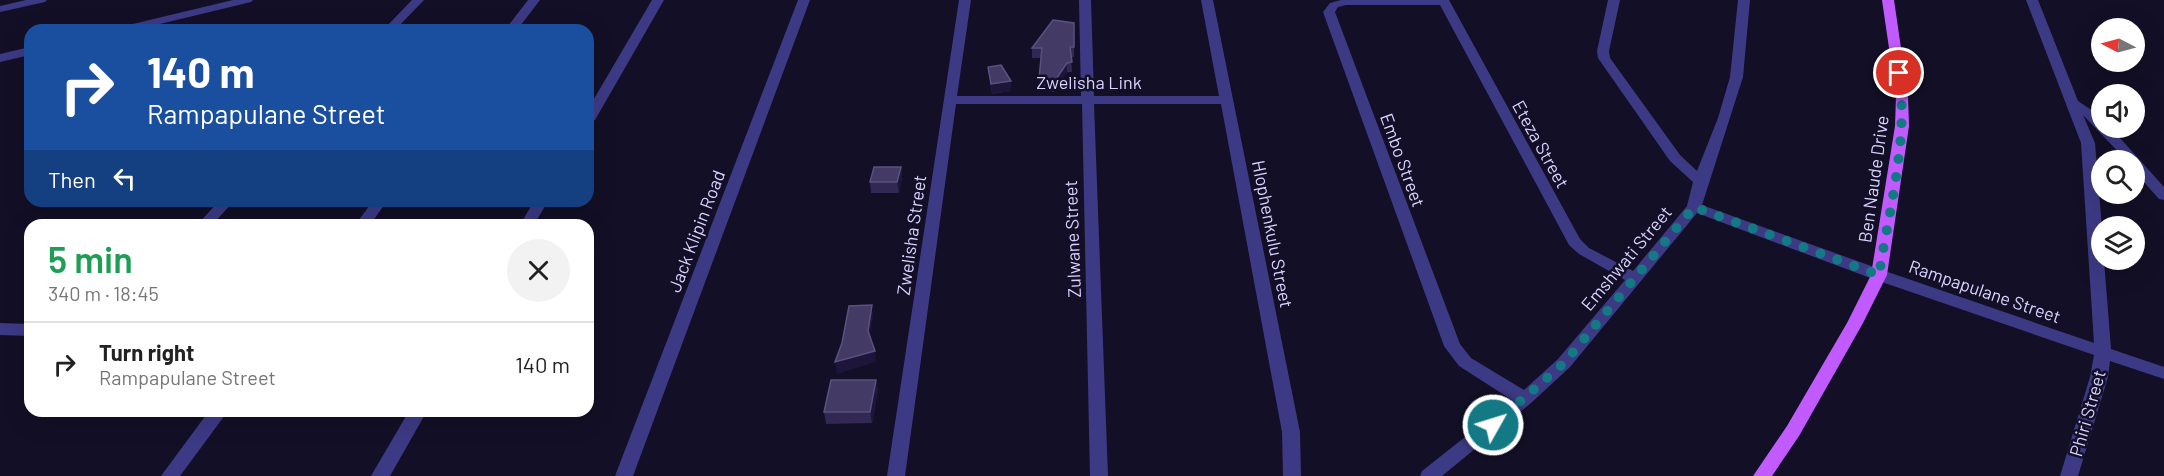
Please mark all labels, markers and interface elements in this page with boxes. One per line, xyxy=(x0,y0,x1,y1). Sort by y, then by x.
north arrow xyxy=(2091,18,2145,72)
map controls xyxy=(2091,18,2145,270)
text: 140 m xyxy=(147,46,255,96)
pin xyxy=(1873,47,1924,98)
icon: right xyxy=(48,48,126,126)
icon: arrive xyxy=(1882,56,1915,89)
street label: Zwelisha Link xyxy=(1036,71,1142,93)
button: sound xyxy=(2091,84,2145,138)
street label: Eteza Street xyxy=(1508,96,1574,192)
text: Rampapulane Street xyxy=(147,97,386,129)
street label: Embo Street xyxy=(1376,110,1430,210)
street label: Ben Naude Drive xyxy=(1853,114,1893,244)
button: search xyxy=(2091,150,2145,204)
street label: Hlophenkulu Street xyxy=(1248,158,1298,310)
icon: left xyxy=(108,162,141,195)
text: Then xyxy=(48,166,96,192)
street label: Jack Klipin Road xyxy=(663,167,729,295)
street label: Zwelisha Street xyxy=(892,173,930,297)
street label: Zulwane Street xyxy=(1059,180,1085,298)
street label: Emshwati Street xyxy=(1576,201,1676,315)
button: layers xyxy=(2091,216,2145,270)
text: 5 min xyxy=(48,237,133,280)
button: close xyxy=(507,239,570,302)
street label: Rampapulane Street xyxy=(1906,255,2064,327)
text: 340 m · 18:45 xyxy=(48,281,159,305)
text: Turn right xyxy=(99,339,194,365)
icon: right xyxy=(48,348,81,381)
text: 140 m xyxy=(515,351,570,377)
text: Rampapulane Street xyxy=(99,365,276,389)
street label: Phiri Street xyxy=(2064,367,2110,459)
position arrow xyxy=(1461,393,1525,457)

